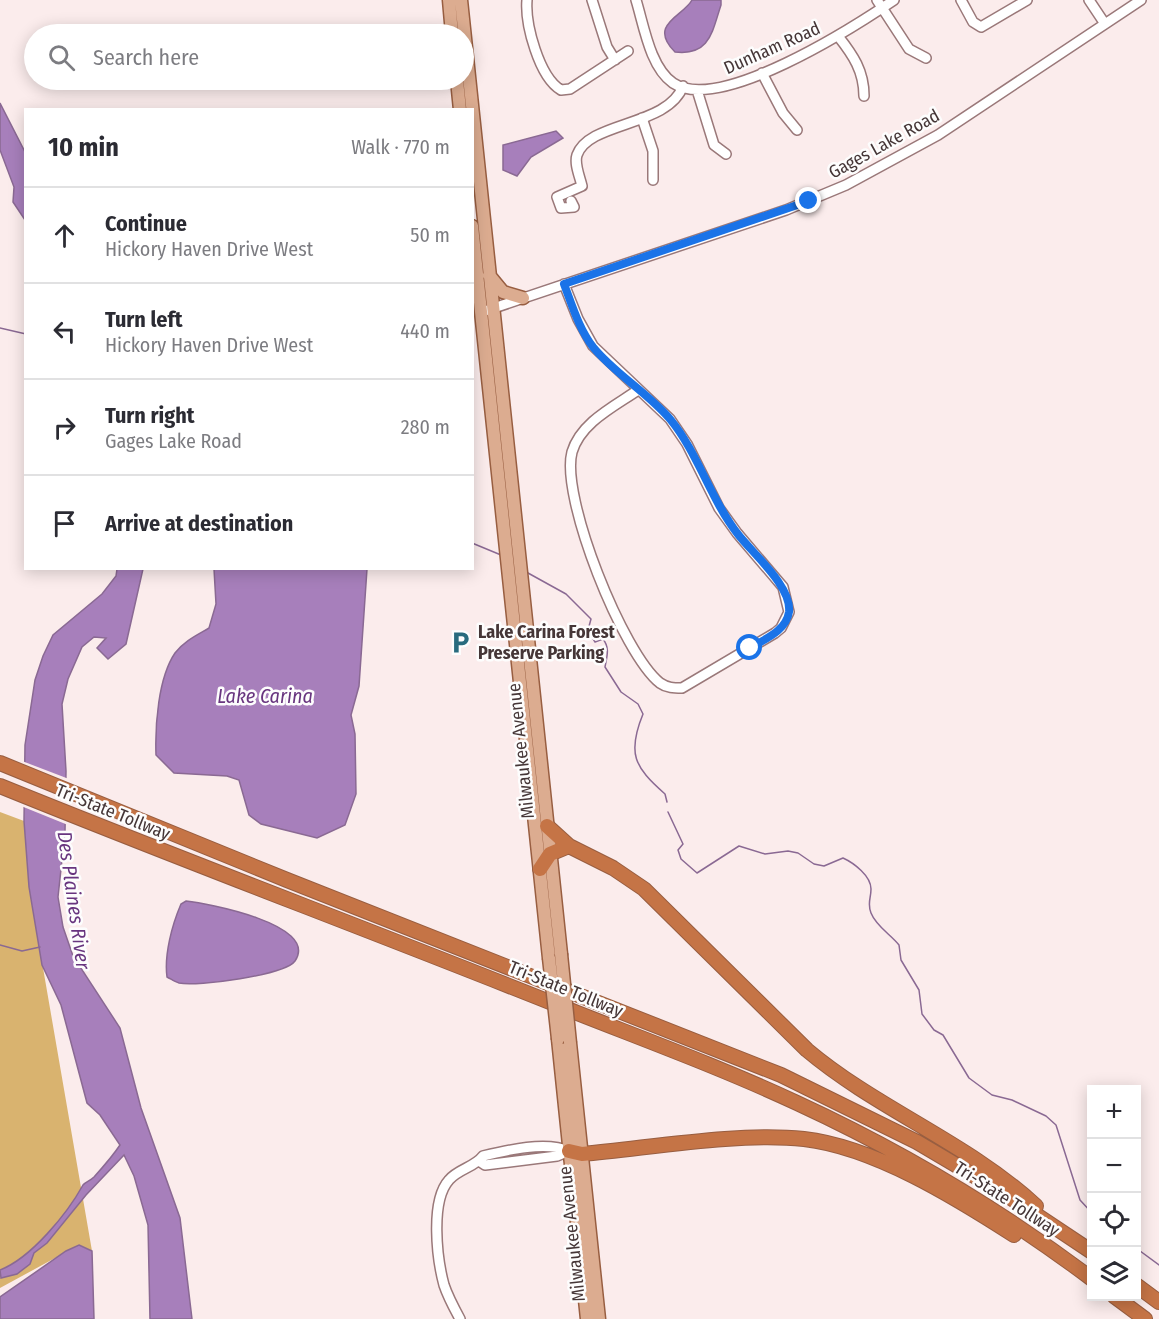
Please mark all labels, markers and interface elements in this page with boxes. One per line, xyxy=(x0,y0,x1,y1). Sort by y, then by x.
street label: Dunham Road xyxy=(720,17,824,79)
search box xyxy=(24,24,474,90)
icon: search xyxy=(45,41,78,74)
text: Search here xyxy=(93,44,199,71)
street label: Gages Lake Road xyxy=(825,104,943,184)
text: 10 min xyxy=(48,132,119,163)
text: Walk · 770 m xyxy=(351,135,450,159)
route end xyxy=(795,187,821,213)
text: Continue xyxy=(105,210,187,237)
icon: ahead xyxy=(48,219,81,252)
text: 50 m xyxy=(410,223,450,247)
text: Hickory Haven Drive West xyxy=(105,237,313,261)
text: Turn left xyxy=(105,306,183,333)
icon: left xyxy=(48,315,81,348)
text: 440 m xyxy=(400,319,450,343)
text: Hickory Haven Drive West xyxy=(105,333,313,357)
text: Turn right xyxy=(105,402,194,429)
icon: right xyxy=(48,411,81,444)
text: 280 m xyxy=(401,415,450,439)
text: Gages Lake Road xyxy=(105,429,242,453)
icon: arrive xyxy=(48,507,81,540)
text: Arrive at destination xyxy=(105,510,293,537)
place label: Lake Carina Forest Preserve Parking xyxy=(478,621,616,664)
parking icon: Lake Carina Forest Preserve Parking xyxy=(447,629,473,655)
route start xyxy=(736,634,762,660)
street label: Milwaukee Avenue xyxy=(503,682,539,820)
water label: Lake Carina xyxy=(217,684,313,708)
street label: Tri-State Tollway xyxy=(53,779,173,845)
water label: Des Plaines River xyxy=(52,830,96,972)
street label: Tri-State Tollway xyxy=(506,956,626,1022)
map controls xyxy=(1087,1085,1141,1301)
button: + xyxy=(1087,1085,1141,1139)
button: − xyxy=(1087,1139,1141,1193)
street label: Tri-State Tollway xyxy=(950,1157,1064,1241)
street label: Milwaukee Avenue xyxy=(554,1165,590,1303)
button: locate xyxy=(1087,1193,1141,1247)
button: layers xyxy=(1087,1247,1141,1301)

